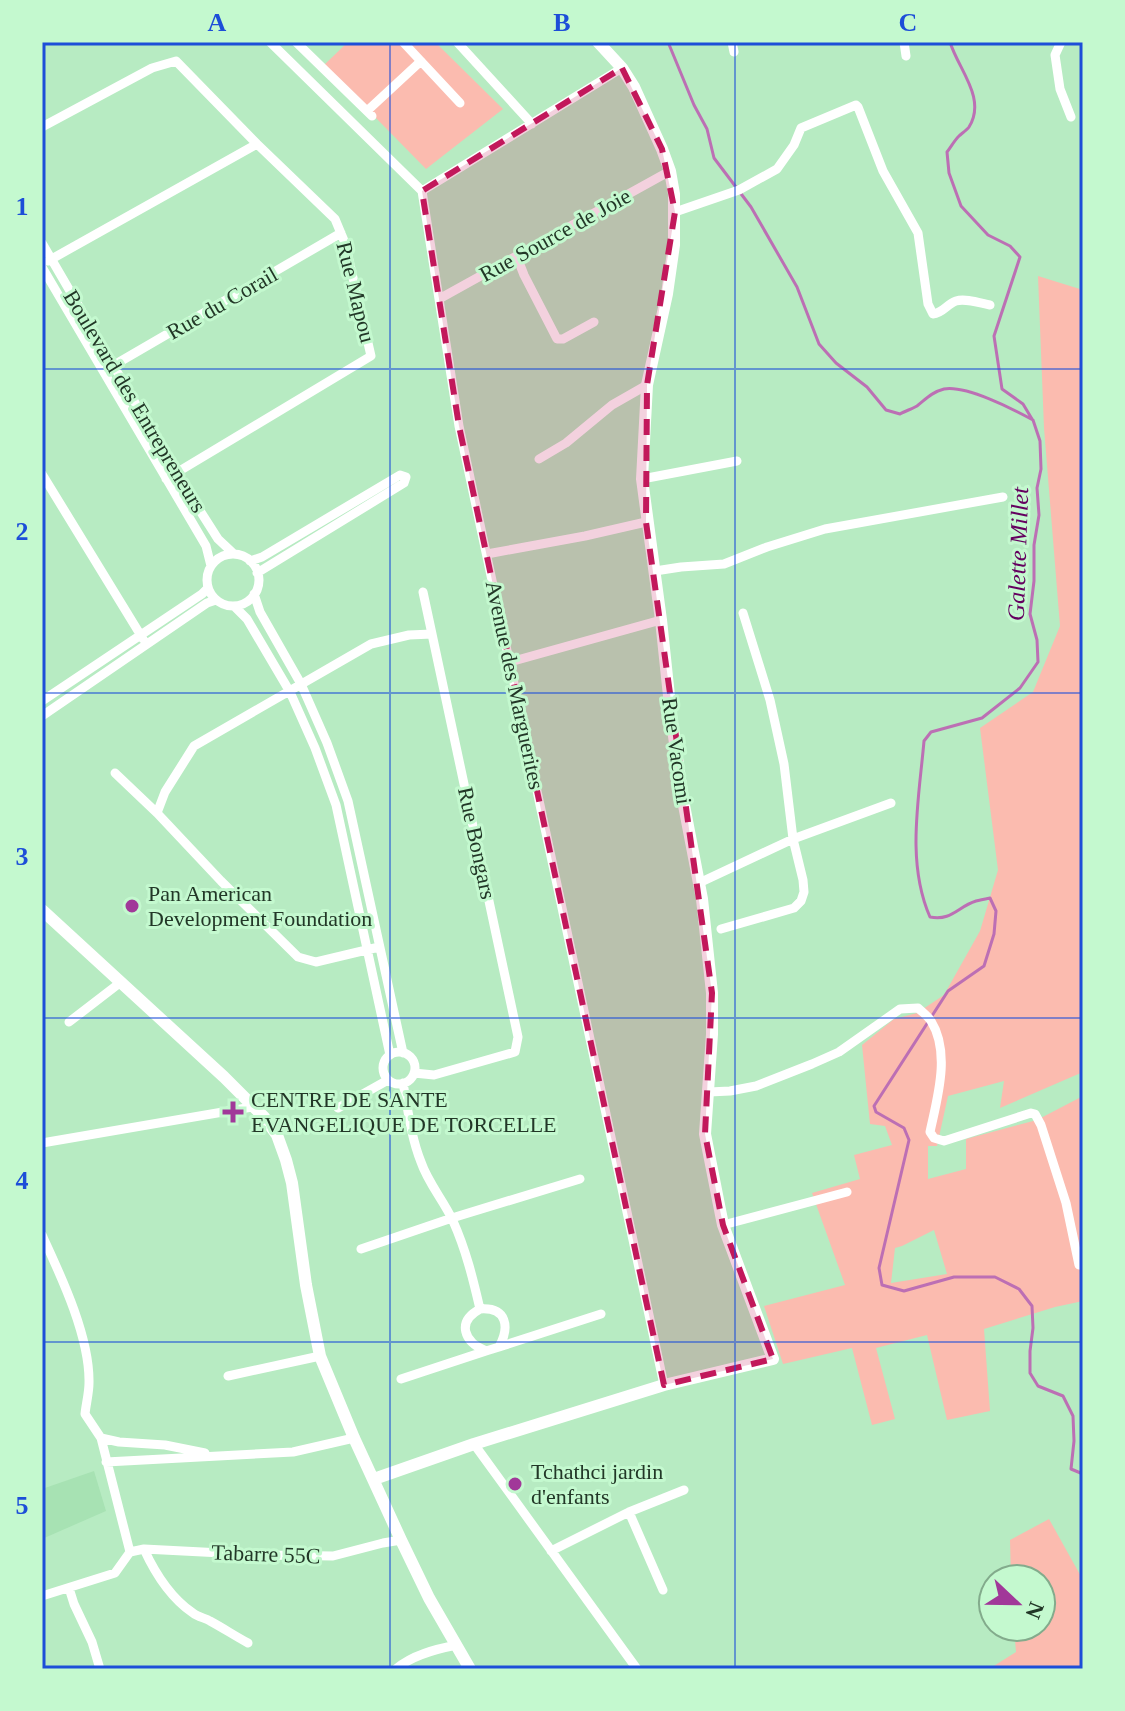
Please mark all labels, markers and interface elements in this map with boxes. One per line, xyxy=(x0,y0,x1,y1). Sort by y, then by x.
text: A xyxy=(208,8,227,37)
text: B xyxy=(553,8,571,37)
text: C xyxy=(899,8,917,37)
street label: Rue Source de Joie xyxy=(475,183,635,287)
text: 1 xyxy=(16,192,29,221)
street label: Rue Mapou xyxy=(331,239,381,345)
street label: Rue du Corail xyxy=(162,261,282,345)
street label: Boulevard des Entrepreneurs xyxy=(59,285,211,517)
water label: Galette Millet xyxy=(1003,485,1033,621)
text: 2 xyxy=(16,517,29,546)
street label: Avenue des Marguerites xyxy=(481,578,549,792)
street label: Rue Vacomi xyxy=(657,696,697,806)
street label: Rue Bongars xyxy=(453,785,501,901)
text: 3 xyxy=(16,842,29,871)
place label: Pan American Development Foundation xyxy=(148,881,372,931)
marker: Pan American Development Foundation xyxy=(123,897,141,915)
place label: CENTRE DE SANTE EVANGELIQUE DE TORCELLE xyxy=(251,1087,557,1137)
marker: CENTRE DE SANTE EVANGELIQUE DE TORCELLE xyxy=(222,1101,244,1123)
text: 4 xyxy=(16,1166,29,1195)
place label: Tchathci jardin d'enfants xyxy=(531,1459,663,1509)
marker: Tchathci jardin d'enfants xyxy=(506,1475,524,1493)
text: 5 xyxy=(16,1491,29,1520)
street label: Tabarre 55C xyxy=(211,1540,321,1568)
north arrow xyxy=(977,1563,1057,1643)
text: N xyxy=(1020,1598,1050,1622)

